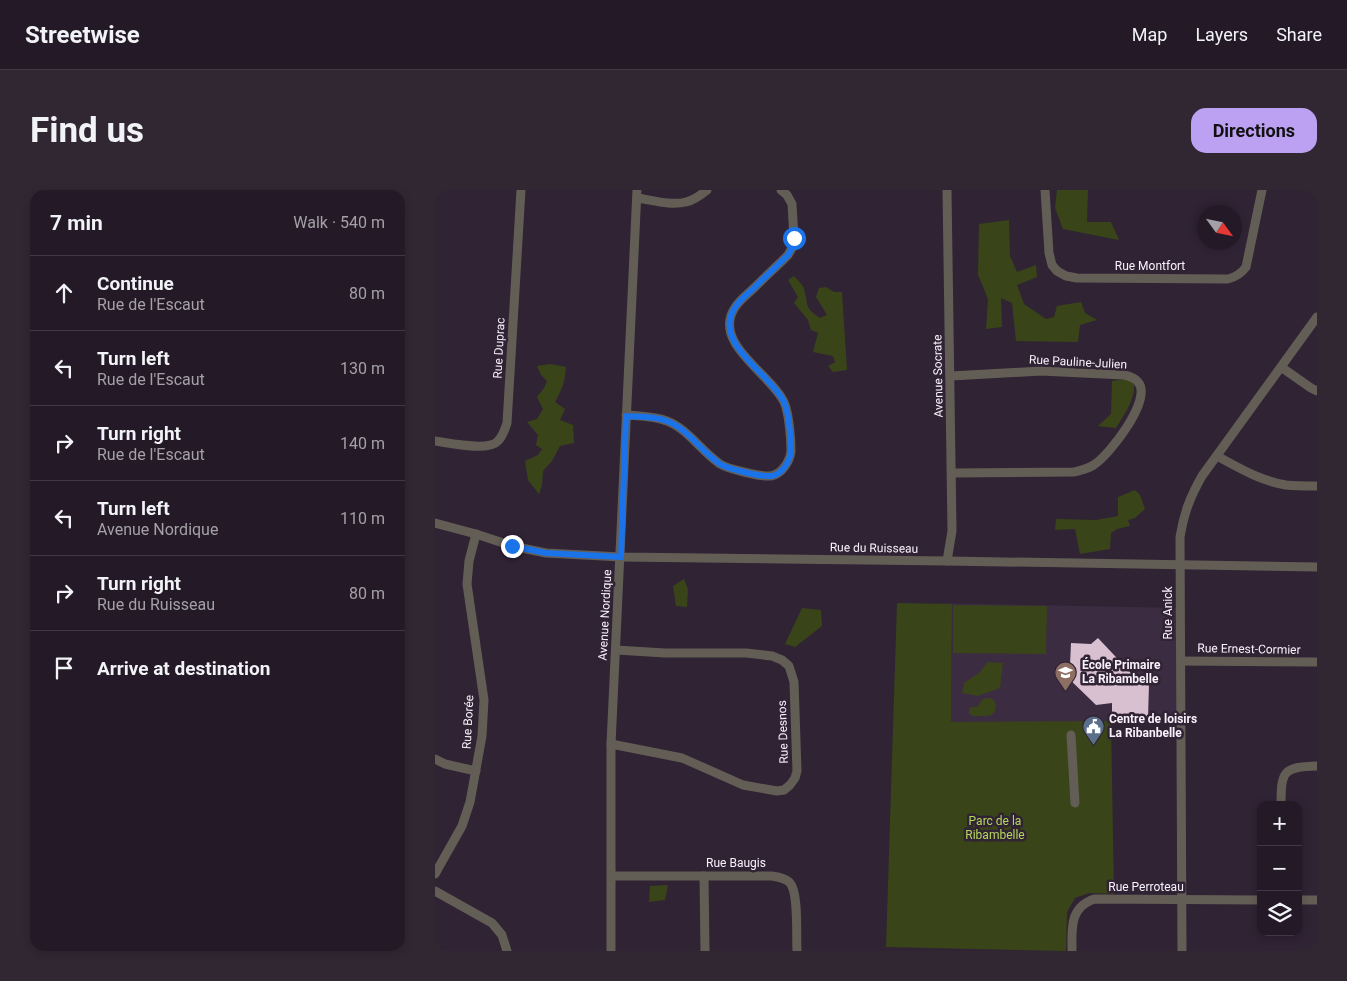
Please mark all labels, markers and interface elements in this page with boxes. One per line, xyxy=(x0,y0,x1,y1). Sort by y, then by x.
text: Streetwise xyxy=(25,21,140,49)
text: Map xyxy=(1132,24,1167,45)
text: Layers xyxy=(1195,24,1248,45)
text: Share xyxy=(1276,24,1322,45)
button: Directions xyxy=(1191,108,1317,153)
text: Find us xyxy=(30,110,144,151)
north arrow xyxy=(1197,205,1242,250)
text: 7 min xyxy=(50,211,103,235)
text: Walk · 540 m xyxy=(293,213,385,232)
route start xyxy=(783,227,806,250)
street label: Rue Montfort xyxy=(1115,259,1185,273)
text: Continue xyxy=(97,272,174,295)
icon: ahead xyxy=(50,279,78,307)
text: 80 m xyxy=(349,284,385,303)
text: Rue de l'Escaut xyxy=(97,295,205,314)
street label: Rue Duprac xyxy=(490,317,508,379)
street label: Avenue Socrate xyxy=(930,334,946,418)
text: Turn left xyxy=(97,347,170,370)
street label: Rue Pauline-Julien xyxy=(1029,352,1127,372)
icon: left xyxy=(50,354,78,382)
text: 130 m xyxy=(340,359,385,378)
text: Rue de l'Escaut xyxy=(97,370,205,389)
text: Turn right xyxy=(97,422,181,445)
icon: right xyxy=(50,429,78,457)
text: 140 m xyxy=(340,434,385,453)
text: Rue de l'Escaut xyxy=(97,445,205,464)
text: Turn left xyxy=(97,497,170,520)
icon: left xyxy=(50,504,78,532)
text: 110 m xyxy=(340,509,385,528)
text: Avenue Nordique xyxy=(97,520,218,539)
route end xyxy=(501,535,524,558)
street label: Rue du Ruisseau xyxy=(830,540,918,556)
street label: Avenue Nordique xyxy=(596,569,614,661)
text: Turn right xyxy=(97,572,181,595)
icon: right xyxy=(50,579,78,607)
text: 80 m xyxy=(349,584,385,603)
street label: Rue Anick xyxy=(1161,586,1175,640)
text: Rue du Ruisseau xyxy=(97,595,215,614)
street label: Rue Ernest-Cormier xyxy=(1197,641,1301,657)
icon: arrive xyxy=(50,654,78,682)
text: Arrive at destination xyxy=(97,657,270,680)
place label: École Primaire La Ribambelle xyxy=(1082,657,1161,686)
school or university icon: École Primaire La Ribambelle xyxy=(1054,660,1078,691)
street label: Rue Borée xyxy=(460,694,476,750)
street label: Rue Desnos xyxy=(775,700,791,764)
place label: Centre de loisirs La Ribanbelle xyxy=(1109,712,1197,740)
public building icon: Centre de loisirs La Ribanbelle xyxy=(1081,714,1105,745)
map controls xyxy=(1257,801,1302,936)
button: + xyxy=(1257,801,1302,846)
park label: Parc de la Ribambelle xyxy=(965,814,1025,842)
button: − xyxy=(1257,846,1302,891)
street label: Rue Baugis xyxy=(706,856,766,870)
street label: Rue Perroteau xyxy=(1108,880,1184,894)
button: layers xyxy=(1257,891,1302,936)

